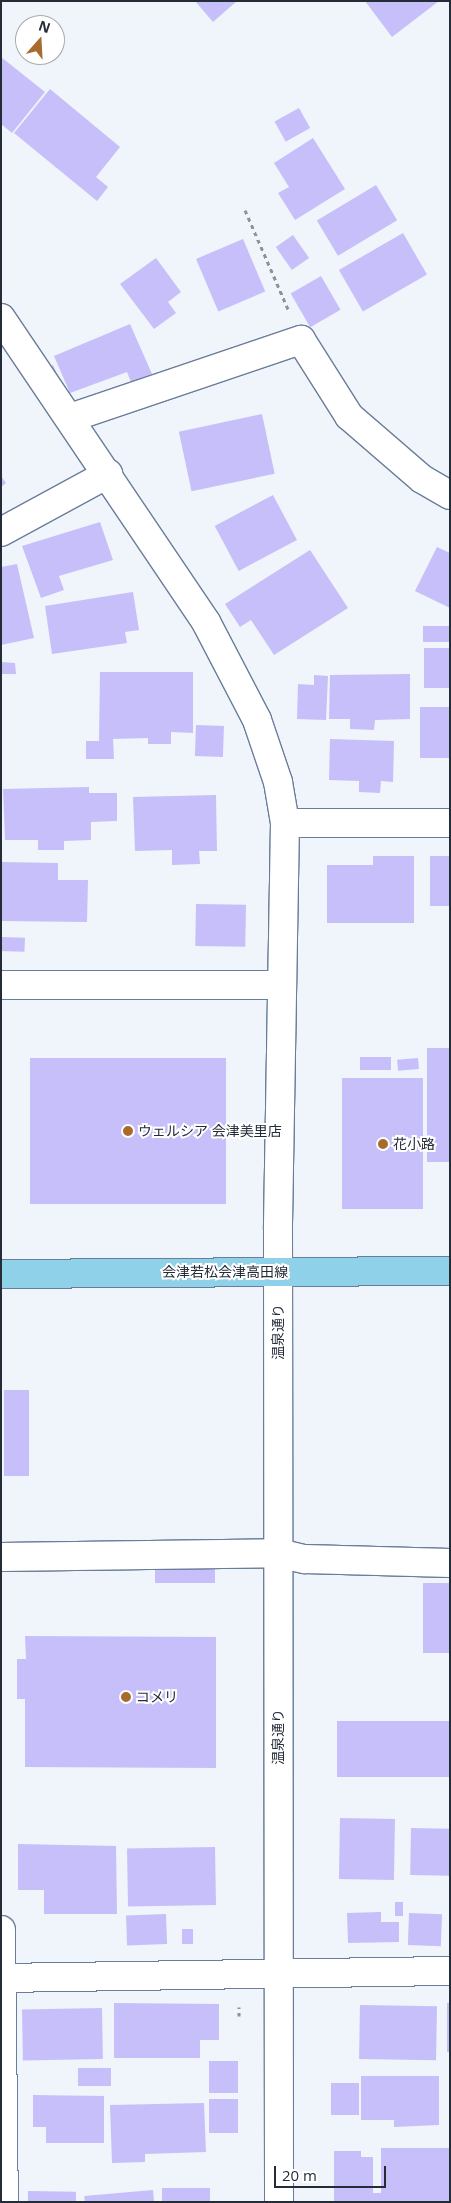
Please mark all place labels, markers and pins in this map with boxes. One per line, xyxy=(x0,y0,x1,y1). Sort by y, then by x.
place label: ウェルシア 会津美里店 xyxy=(138,1123,282,1139)
marker: ウェルシア 会津美里店 xyxy=(122,1125,134,1137)
place label: 花小路 xyxy=(393,1136,435,1152)
marker: 花小路 xyxy=(377,1138,389,1150)
place label: コメリ xyxy=(136,1689,178,1705)
marker: コメリ xyxy=(120,1691,132,1703)

